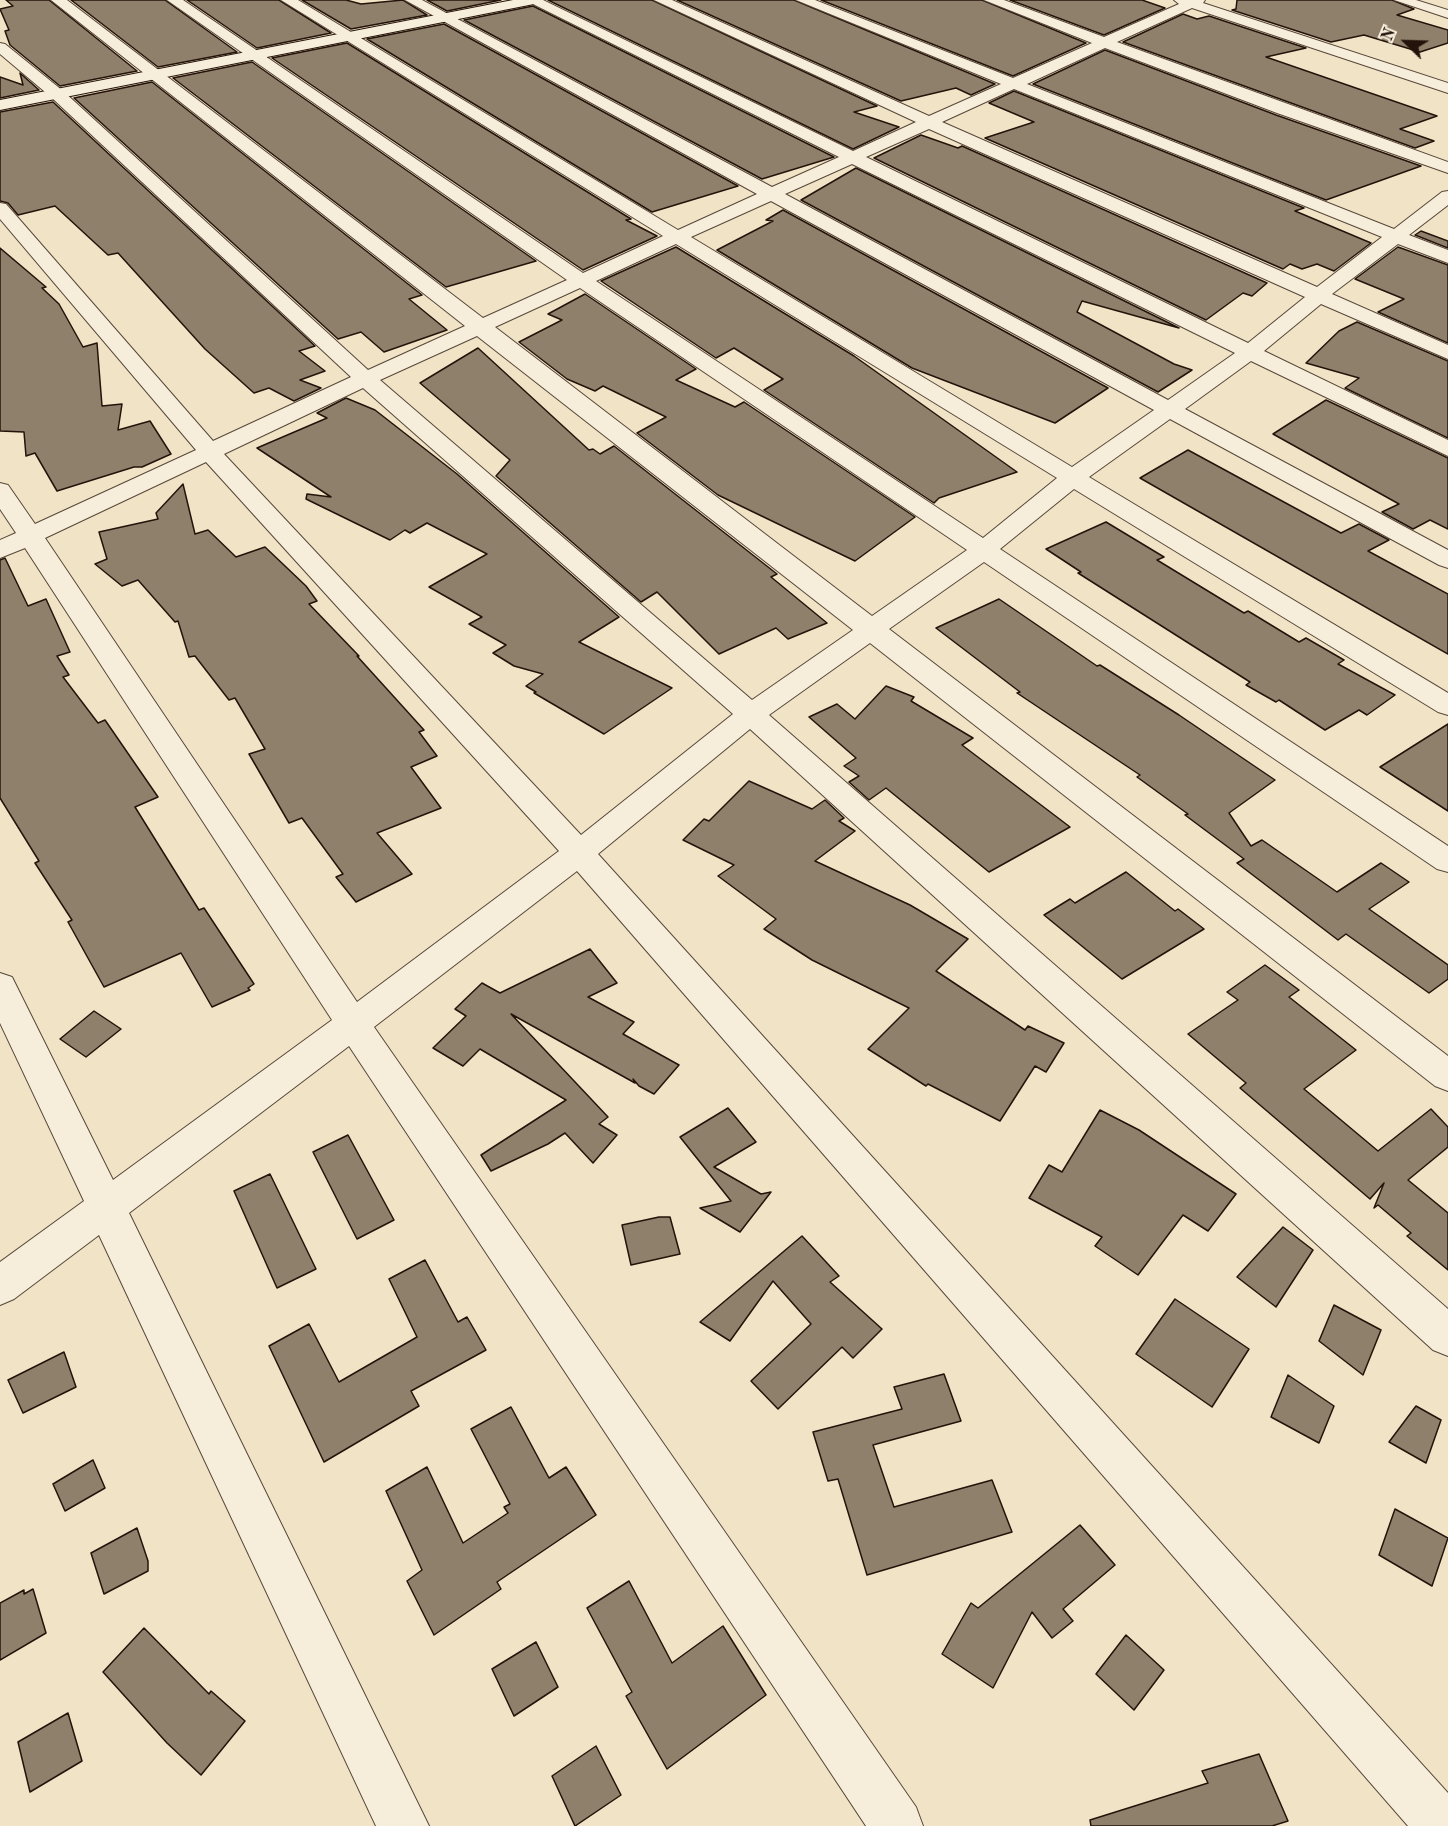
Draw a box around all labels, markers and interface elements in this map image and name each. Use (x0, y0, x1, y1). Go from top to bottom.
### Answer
north arrow (1376, 12, 1436, 72)
text: N (1380, 26, 1399, 44)

